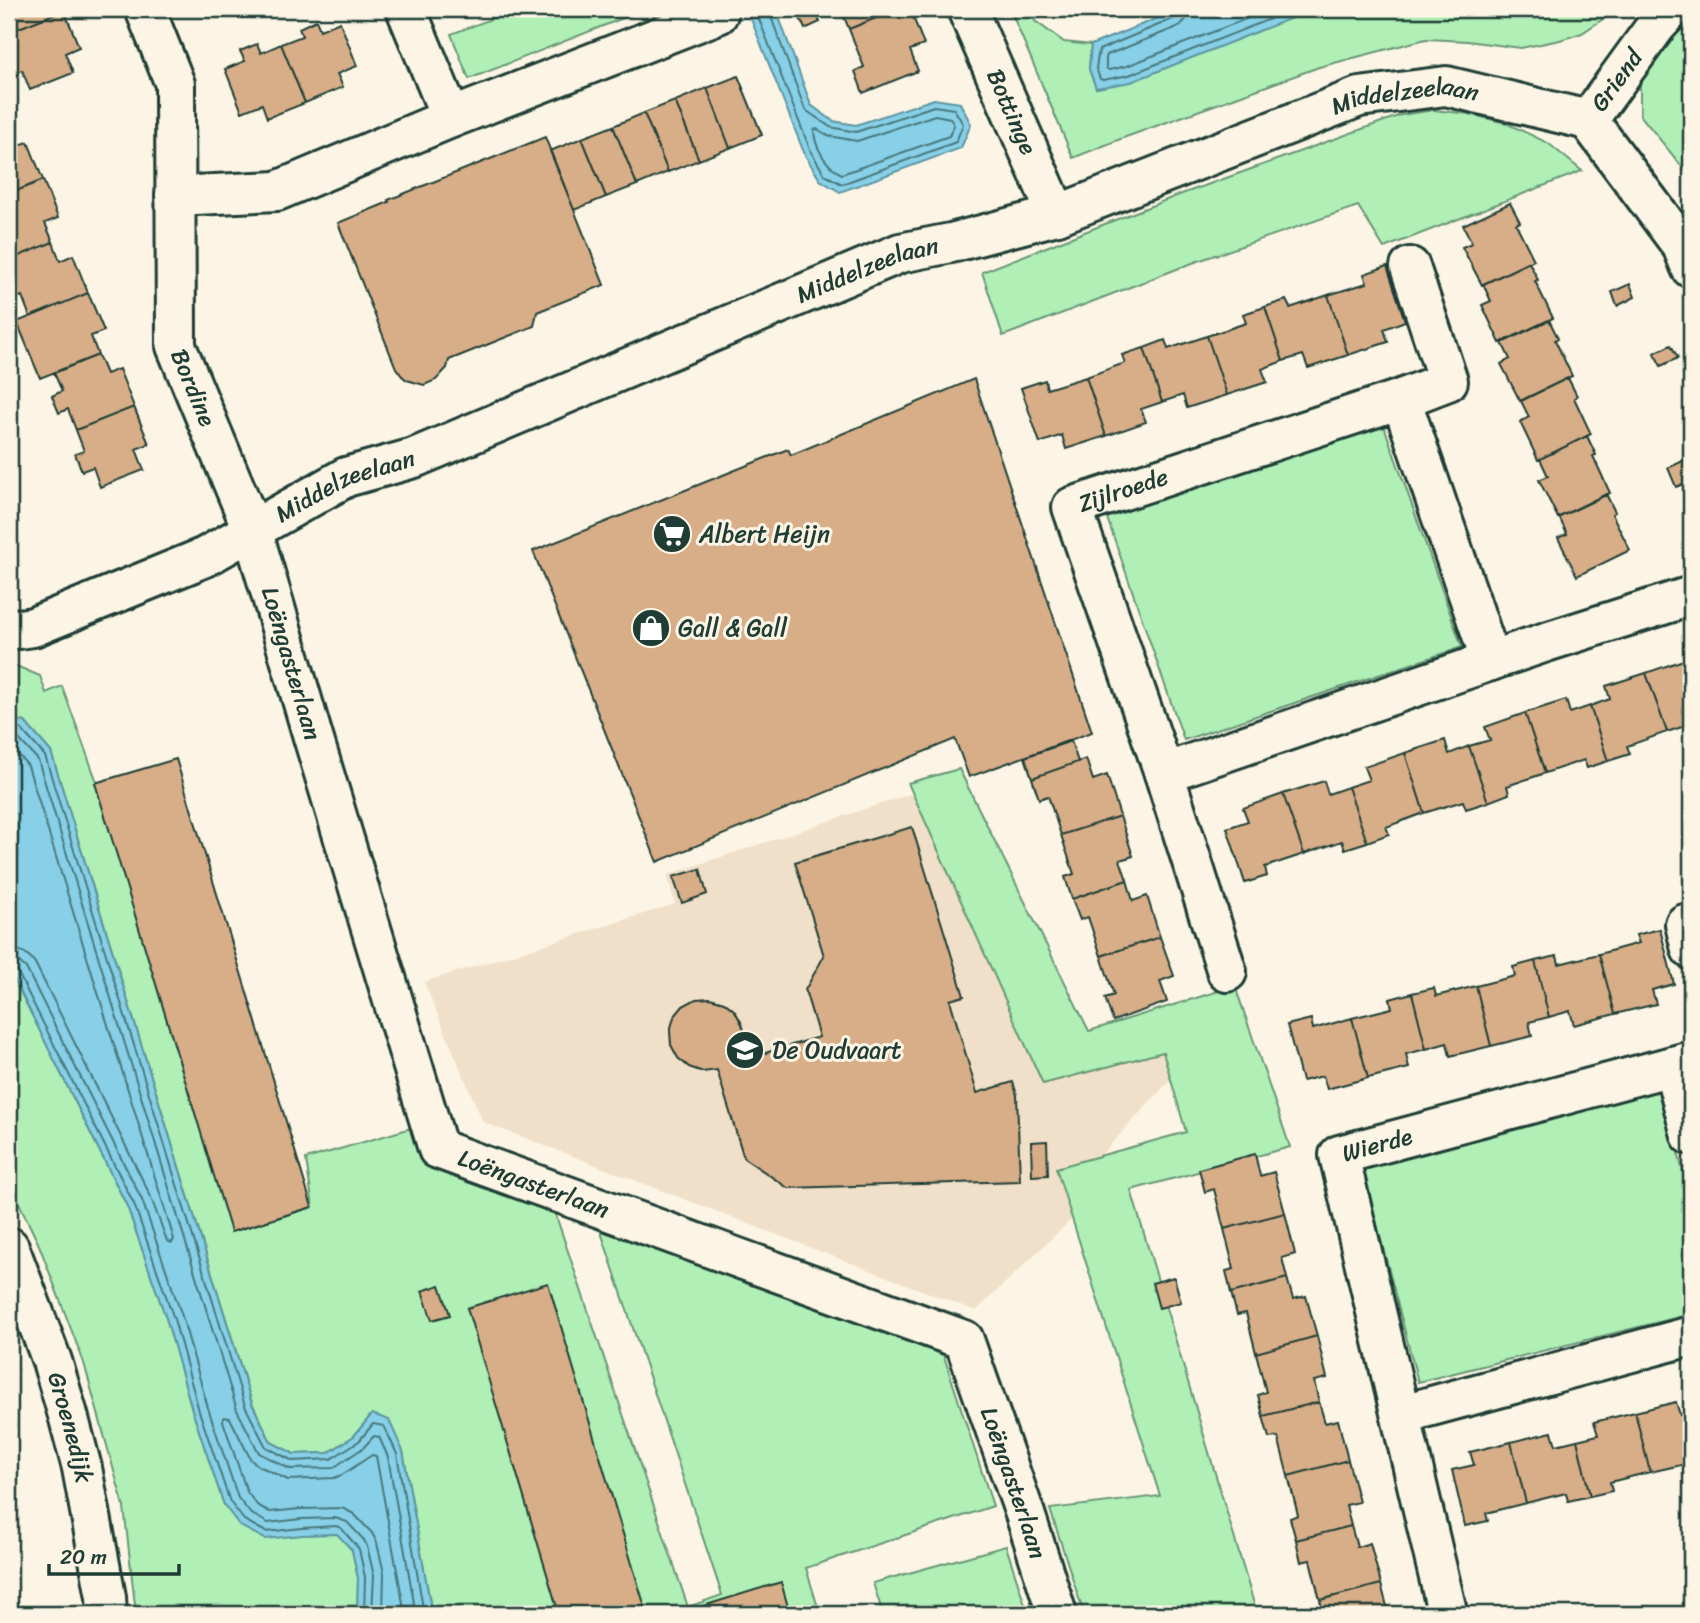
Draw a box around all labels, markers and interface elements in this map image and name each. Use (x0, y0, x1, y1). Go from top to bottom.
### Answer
street label: Griend (1579, 39, 1655, 121)
street label: Bottinge (974, 62, 1049, 162)
street label: Middelzeelaan (1324, 65, 1483, 127)
street label: Middelzeelaan (789, 225, 942, 316)
street label: Bordine (158, 342, 228, 434)
street label: Middelzeelaan (267, 438, 420, 534)
street label: Zijlroede (1072, 456, 1174, 525)
supermarket icon: Albert Heijn (651, 513, 693, 555)
place label: Albert Heijn (698, 513, 830, 555)
street label: Loëngasterlaan (249, 581, 334, 745)
shop icon: Gall & Gall (630, 607, 672, 649)
place label: Gall & Gall (678, 607, 788, 649)
school or university icon: De Oudvaart (724, 1029, 766, 1071)
place label: De Oudvaart (772, 1029, 902, 1071)
street label: Wierde (1337, 1115, 1418, 1174)
street label: Loëngasterlaan (452, 1137, 615, 1231)
street label: Groenedijk (35, 1367, 105, 1487)
street label: Loëngasterlaan (968, 1401, 1059, 1564)
scale bar (49, 1532, 178, 1576)
text: 20 m (60, 1538, 107, 1576)

